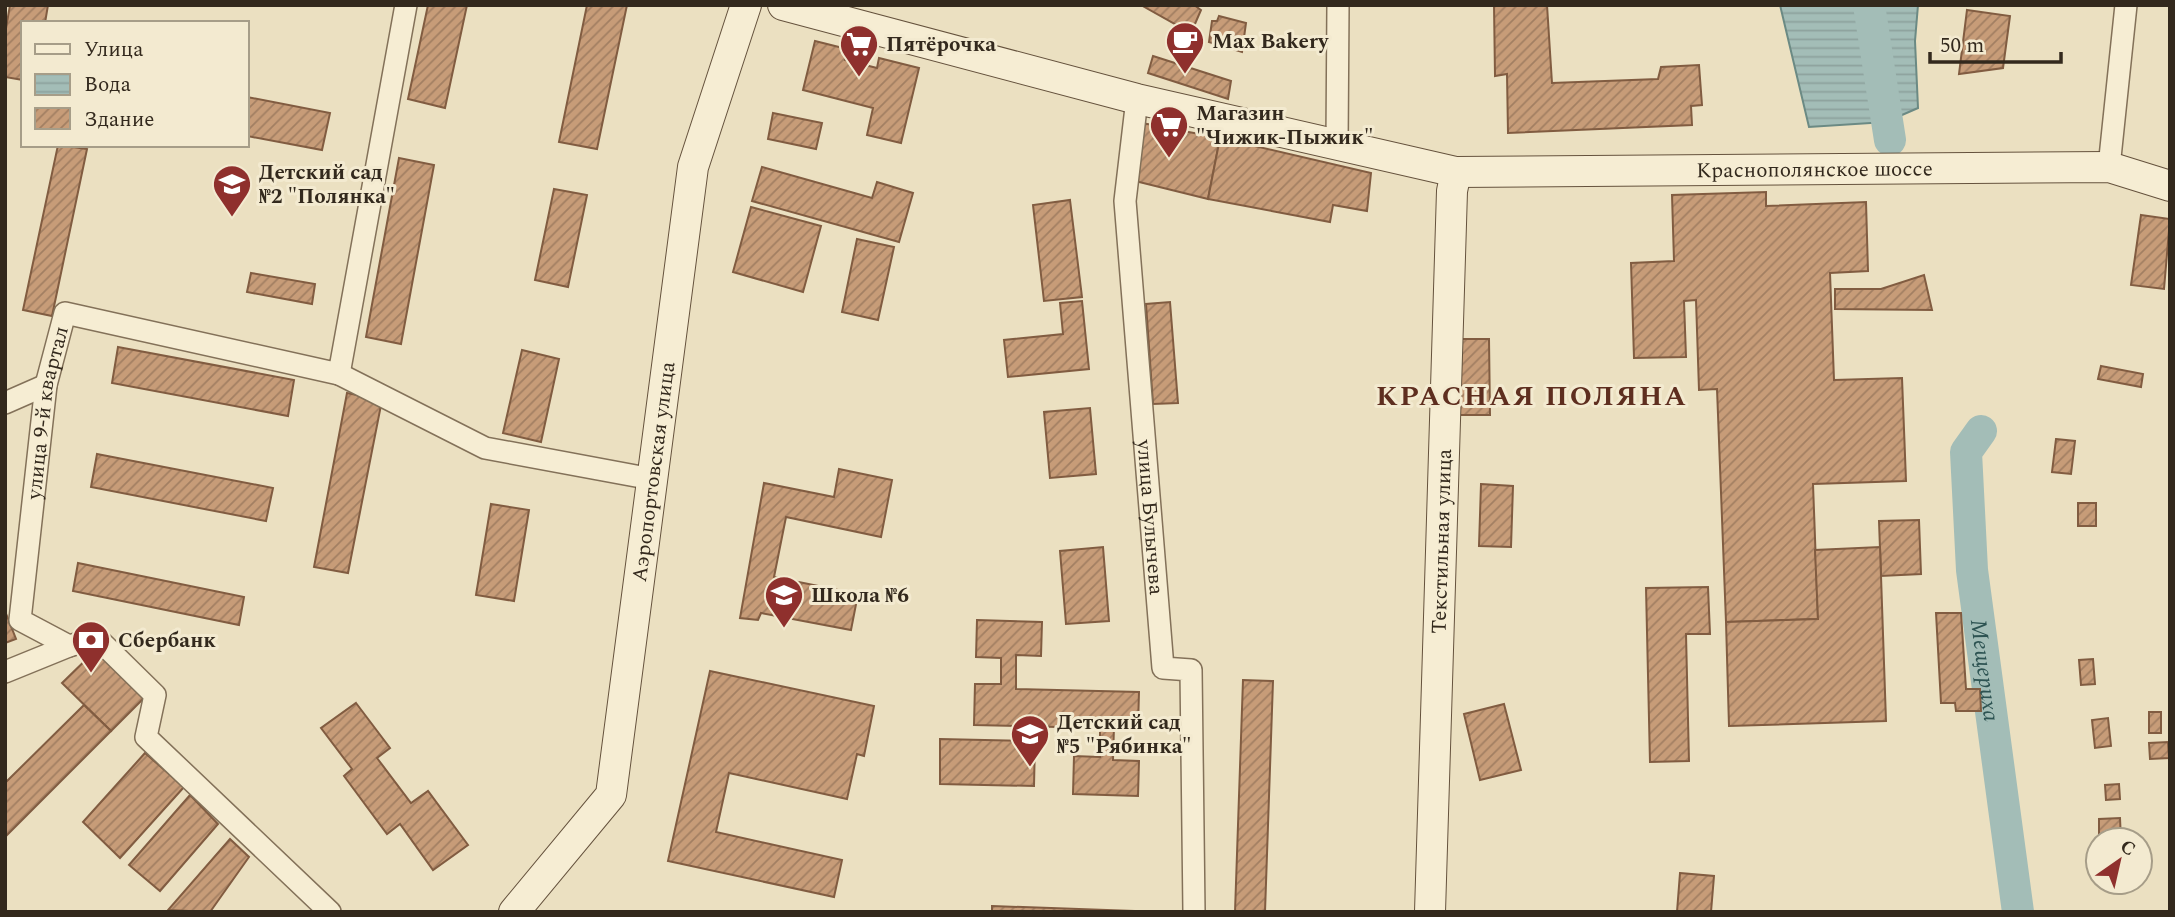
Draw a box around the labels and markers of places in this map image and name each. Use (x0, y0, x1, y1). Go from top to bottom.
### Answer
cafe icon: Max Bakery (1164, 20, 1206, 75)
supermarket icon: Пятёрочка (838, 23, 880, 78)
place label: Max Bakery (1212, 26, 1329, 58)
place label: Пятёрочка (886, 29, 996, 61)
place label: Магазин "Чижик-Пыжик" (1196, 98, 1373, 154)
supermarket icon: Магазин "Чижик-Пыжик" (1148, 104, 1190, 159)
place label: Детский сад №2 "Полянка" (259, 157, 395, 213)
school or university icon: Детский сад №2 "Полянка" (211, 163, 253, 218)
school or university icon: Школа №6 (763, 574, 805, 629)
place label: Школа №6 (811, 580, 909, 612)
bank icon: Сбербанк (70, 619, 112, 674)
place label: Сбербанк (118, 625, 216, 657)
place label: Детский сад №5 "Рябинка" (1057, 707, 1191, 763)
school or university icon: Детский сад №5 "Рябинка" (1009, 713, 1051, 768)

